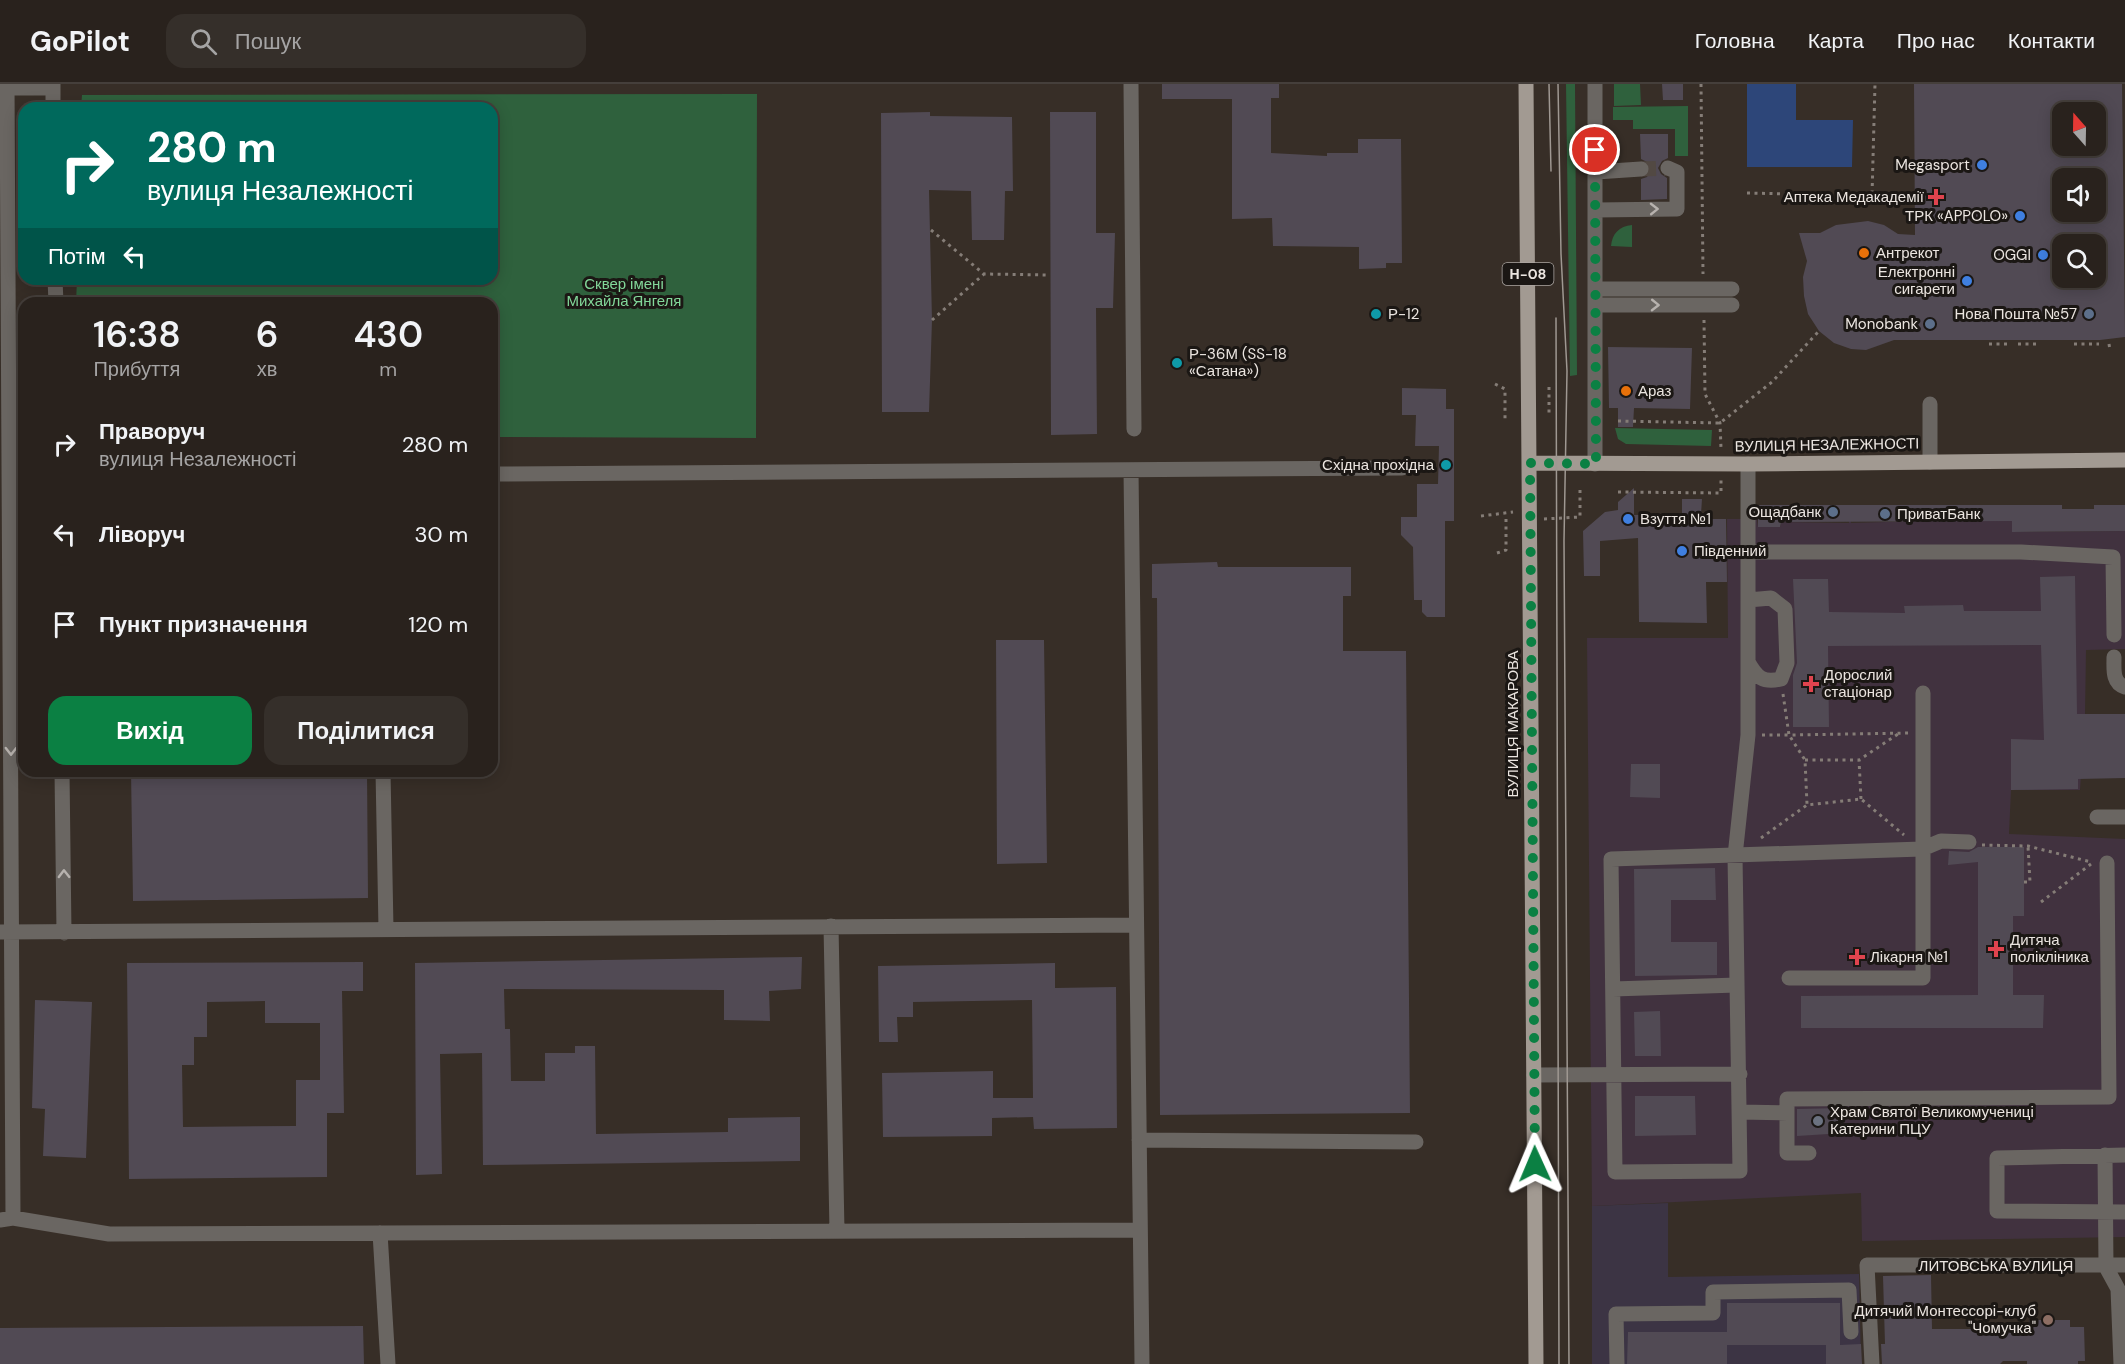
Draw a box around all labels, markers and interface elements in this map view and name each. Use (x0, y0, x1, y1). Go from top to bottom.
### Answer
search box (166, 14, 586, 68)
text: GoPilot (30, 23, 130, 60)
icon: search (187, 25, 220, 58)
text: Пошук (235, 27, 301, 56)
text: Головна (1695, 27, 1775, 55)
text: Карта (1808, 27, 1864, 55)
text: Про нас (1897, 27, 1975, 55)
text: Контакти (2008, 27, 2095, 55)
north arrow (2052, 102, 2106, 156)
map controls (2052, 102, 2106, 288)
text: 280 m (147, 120, 277, 175)
pin (1569, 124, 1620, 175)
icon: right (48, 126, 126, 204)
icon: arrive (1578, 133, 1611, 166)
place label: Megasport (1895, 155, 1970, 175)
marker: Megasport (1975, 158, 1989, 172)
button: sound (2052, 168, 2106, 222)
text: вулиця Незалежності (147, 173, 413, 208)
place label: Аптека Медакадемії (1784, 187, 1925, 207)
marker: Аптека Медакадемії (1929, 190, 1943, 204)
one-way arrow (1650, 203, 1659, 216)
place label: ТРК «APPOLO» (1905, 206, 2008, 226)
marker: ТРК «APPOLO» (2013, 209, 2027, 223)
button: search (2052, 234, 2106, 288)
icon: left (118, 240, 151, 273)
text: Потім (48, 242, 106, 271)
place label: Антрекот (1876, 243, 1940, 263)
place label: OGGI (1993, 245, 2031, 265)
marker: Антрекот (1857, 246, 1871, 260)
marker: OGGI (2036, 248, 2050, 262)
place label: Електронні сигарети (1878, 262, 1955, 299)
road number: Н-08 (1502, 263, 1553, 285)
park label: Сквер імені Михайла Янгеля (567, 274, 682, 311)
marker: Електронні сигарети (1960, 274, 1974, 288)
one-way arrow (1650, 299, 1659, 311)
place label: Р-12 (1388, 304, 1419, 324)
place label: Нова Пошта №57 (1955, 304, 2077, 324)
marker: Р-12 (1369, 307, 1383, 321)
marker: Нова Пошта №57 (2082, 307, 2096, 321)
text: 16:38 (93, 311, 181, 358)
text: 6 (256, 311, 279, 358)
text: 430 (353, 311, 423, 358)
place label: Monobank (1845, 314, 1918, 334)
marker: Monobank (1923, 317, 1937, 331)
place label: Р-36М (SS-18 «Сатана») (1189, 344, 1287, 381)
text: Прибуття (93, 356, 180, 382)
text: хв (257, 356, 277, 382)
text: m (379, 356, 397, 382)
marker: Р-36М (SS-18 «Сатана») (1170, 356, 1184, 370)
place label: Араз (1638, 381, 1672, 401)
marker: Араз (1619, 384, 1633, 398)
text: Праворуч (99, 417, 205, 446)
icon: right (48, 428, 81, 461)
text: 280 m (402, 430, 468, 459)
street label: ВУЛИЦЯ НЕЗАЛЕЖНОСТІ (1734, 433, 1920, 457)
text: вулиця Незалежності (99, 446, 296, 472)
place label: Східна прохідна (1322, 455, 1435, 475)
marker: Східна прохідна (1439, 458, 1453, 472)
place label: Ощадбанк (1748, 502, 1821, 522)
place label: ПриватБанк (1897, 504, 1981, 524)
marker: Ощадбанк (1826, 505, 1840, 519)
marker: ПриватБанк (1878, 507, 1892, 521)
place label: Взуття №1 (1640, 509, 1711, 529)
marker: Взуття №1 (1621, 512, 1635, 526)
icon: left (48, 518, 81, 551)
text: Ліворуч (99, 520, 185, 549)
text: 30 m (414, 520, 468, 549)
place label: Південний (1694, 541, 1766, 561)
marker: Південний (1675, 544, 1689, 558)
icon: arrive (48, 608, 81, 641)
text: Пункт призначення (99, 610, 308, 639)
text: 120 m (408, 610, 468, 639)
street label: ВУЛИЦЯ МАКАРОВА (1503, 650, 1523, 798)
place label: Дорослий стаціонар (1824, 665, 1892, 702)
marker: Дорослий стаціонар (1802, 675, 1820, 693)
button: Вихід (48, 696, 252, 765)
button: Поділитися (264, 696, 468, 765)
one-way arrow (5, 747, 17, 756)
one-way arrow (58, 870, 70, 879)
place label: Дитяча полікліника (2010, 930, 2090, 967)
marker: Дитяча полікліника (1987, 940, 2005, 958)
place label: Лікарня №1 (1870, 947, 1948, 967)
marker: Лікарня №1 (1848, 948, 1866, 966)
place label: Храм Святої Великомучениці Катерини ПЦУ (1830, 1102, 2034, 1139)
marker: Храм Святої Великомучениці Катерини ПЦУ (1811, 1114, 1825, 1128)
position arrow (1503, 1132, 1567, 1196)
street label: ЛИТОВСЬКА ВУЛИЦЯ (1919, 1256, 2073, 1276)
place label: Дитячий Монтессорі-клуб "Чомучка" (1855, 1301, 2036, 1338)
marker: Дитячий Монтессорі-клуб "Чомучка" (2041, 1313, 2055, 1327)

